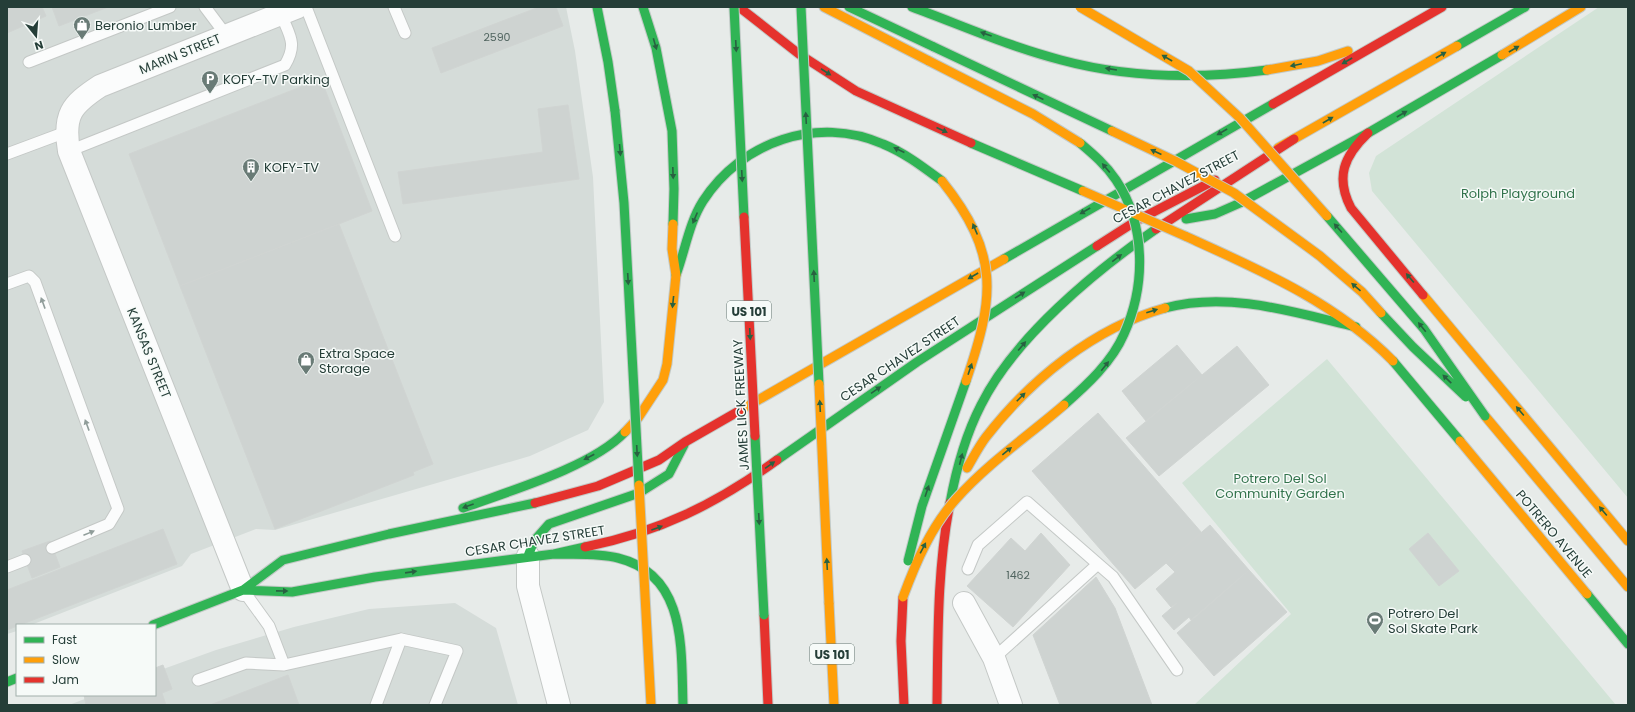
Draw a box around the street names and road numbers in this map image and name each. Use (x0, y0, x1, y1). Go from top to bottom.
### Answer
street label: MARIN STREET (136, 29, 224, 79)
street label: CESAR CHAVEZ STREET (1109, 145, 1243, 229)
road number: US 101 (727, 301, 771, 321)
street label: KANSAS STREET (122, 305, 176, 401)
street label: CESAR CHAVEZ STREET (836, 312, 964, 406)
street label: JAMES LICK FREEWAY (728, 338, 754, 471)
street label: POTRERO AVENUE (1511, 486, 1597, 582)
street label: CESAR CHAVEZ STREET (464, 521, 606, 561)
road number: US 101 (810, 644, 854, 664)

